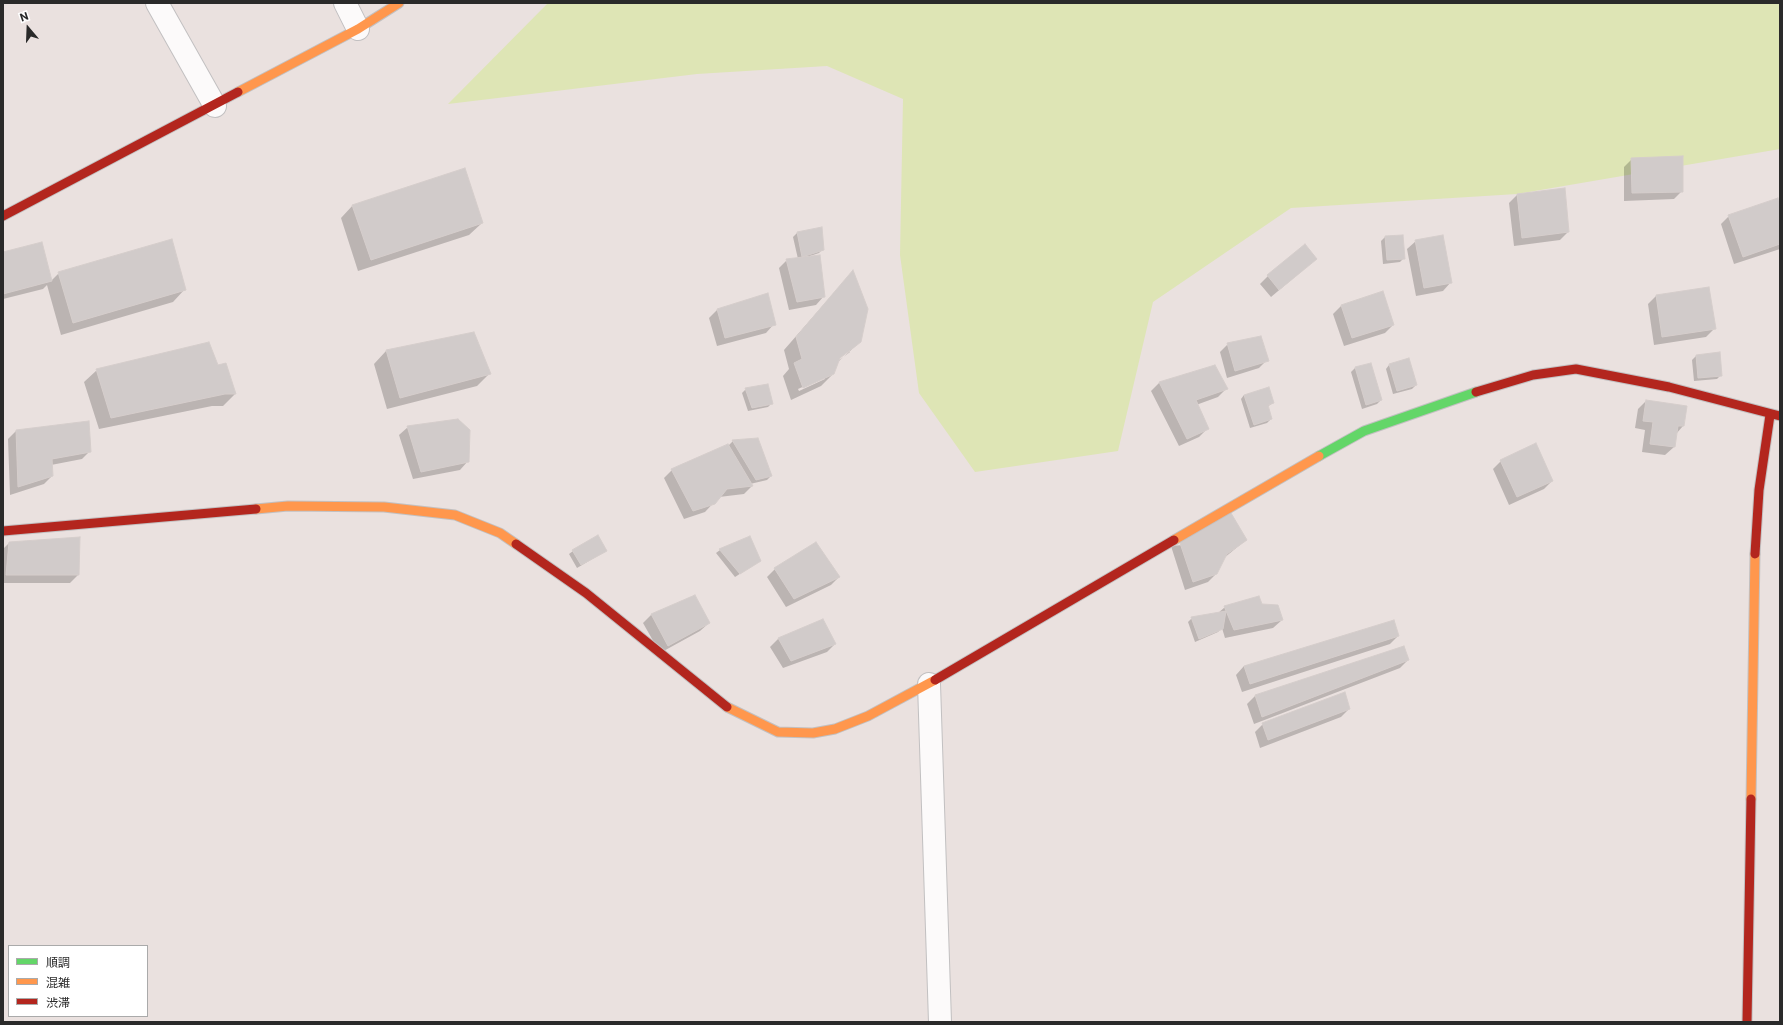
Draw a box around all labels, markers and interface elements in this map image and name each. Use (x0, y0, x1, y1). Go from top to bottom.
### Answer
north arrow (8, 8, 48, 48)
text: N (18, 9, 30, 24)
legend (8, 945, 148, 1017)
text: 順調 (46, 955, 70, 969)
text: 混雑 (46, 975, 70, 989)
text: 渋滞 (46, 995, 70, 1009)

